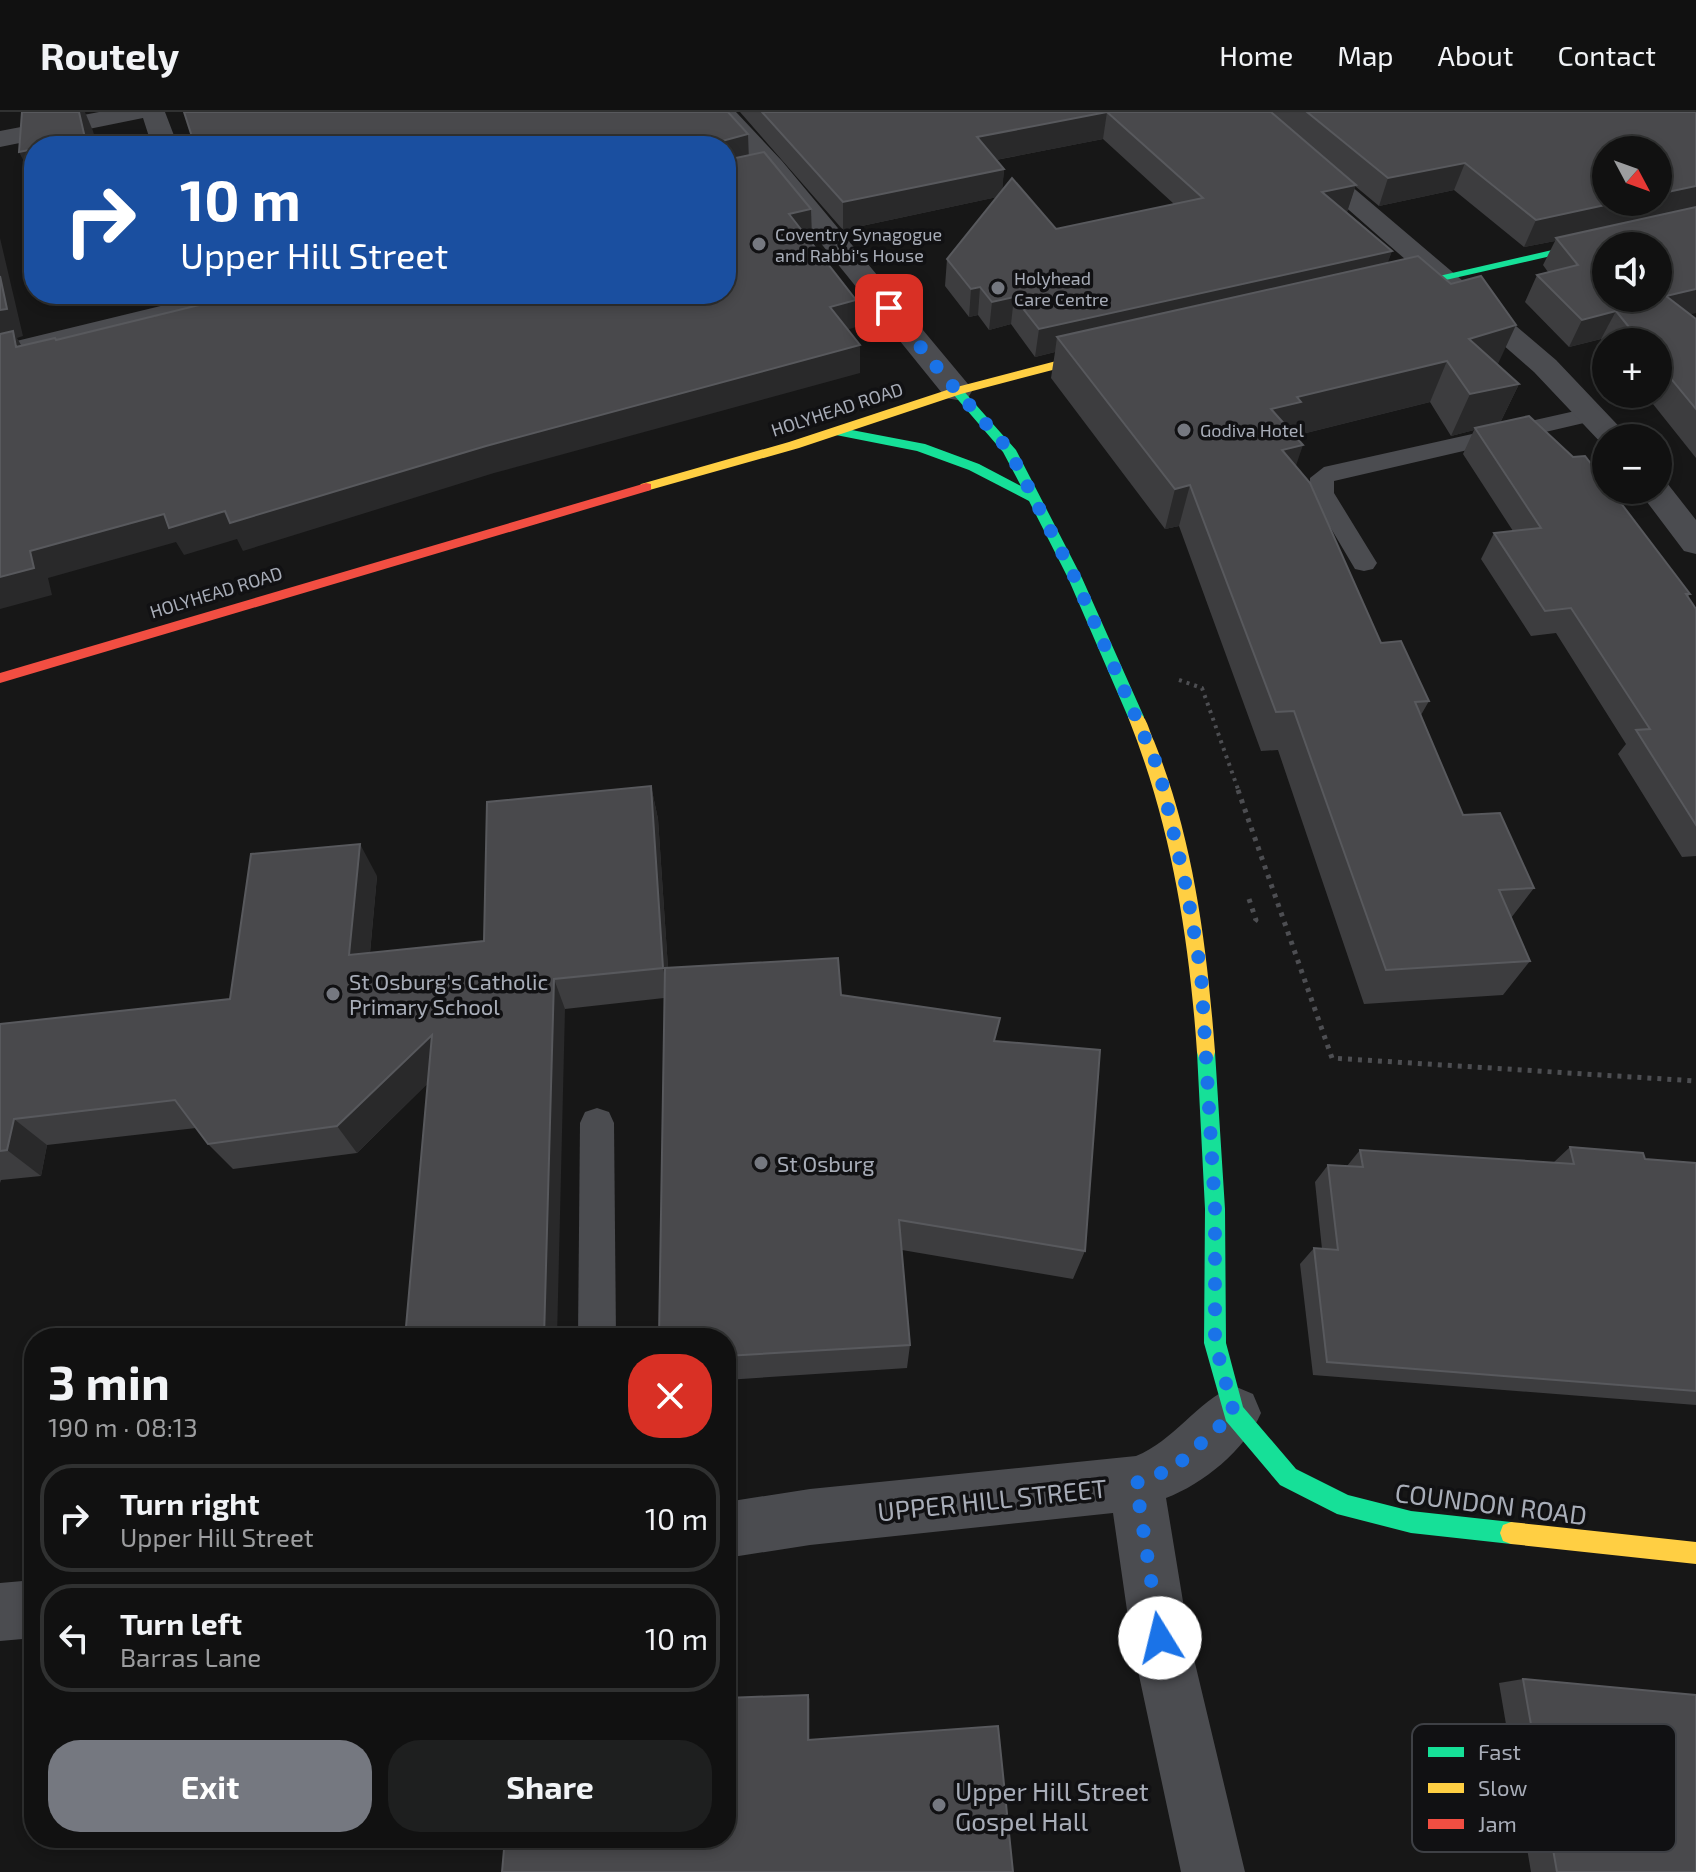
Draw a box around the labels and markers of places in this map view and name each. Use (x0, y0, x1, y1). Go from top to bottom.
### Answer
place label: Coventry Synagogue and Rabbi's House (775, 223, 942, 266)
marker: Coventry Synagogue and Rabbi's House (750, 235, 768, 253)
place label: Holyhead Care Centre (1014, 267, 1109, 310)
pin (855, 274, 923, 342)
marker: Holyhead Care Centre (989, 279, 1007, 297)
place label: Godiva Hotel (1200, 419, 1304, 441)
marker: Godiva Hotel (1175, 421, 1193, 439)
place label: St Osburg's Catholic Primary School (349, 968, 548, 1019)
marker: St Osburg's Catholic Primary School (324, 985, 342, 1003)
place label: St Osburg (777, 1150, 874, 1176)
marker: St Osburg (752, 1154, 770, 1172)
place label: Upper Hill Street Gospel Hall (955, 1775, 1149, 1836)
marker: Upper Hill Street Gospel Hall (930, 1796, 948, 1814)

